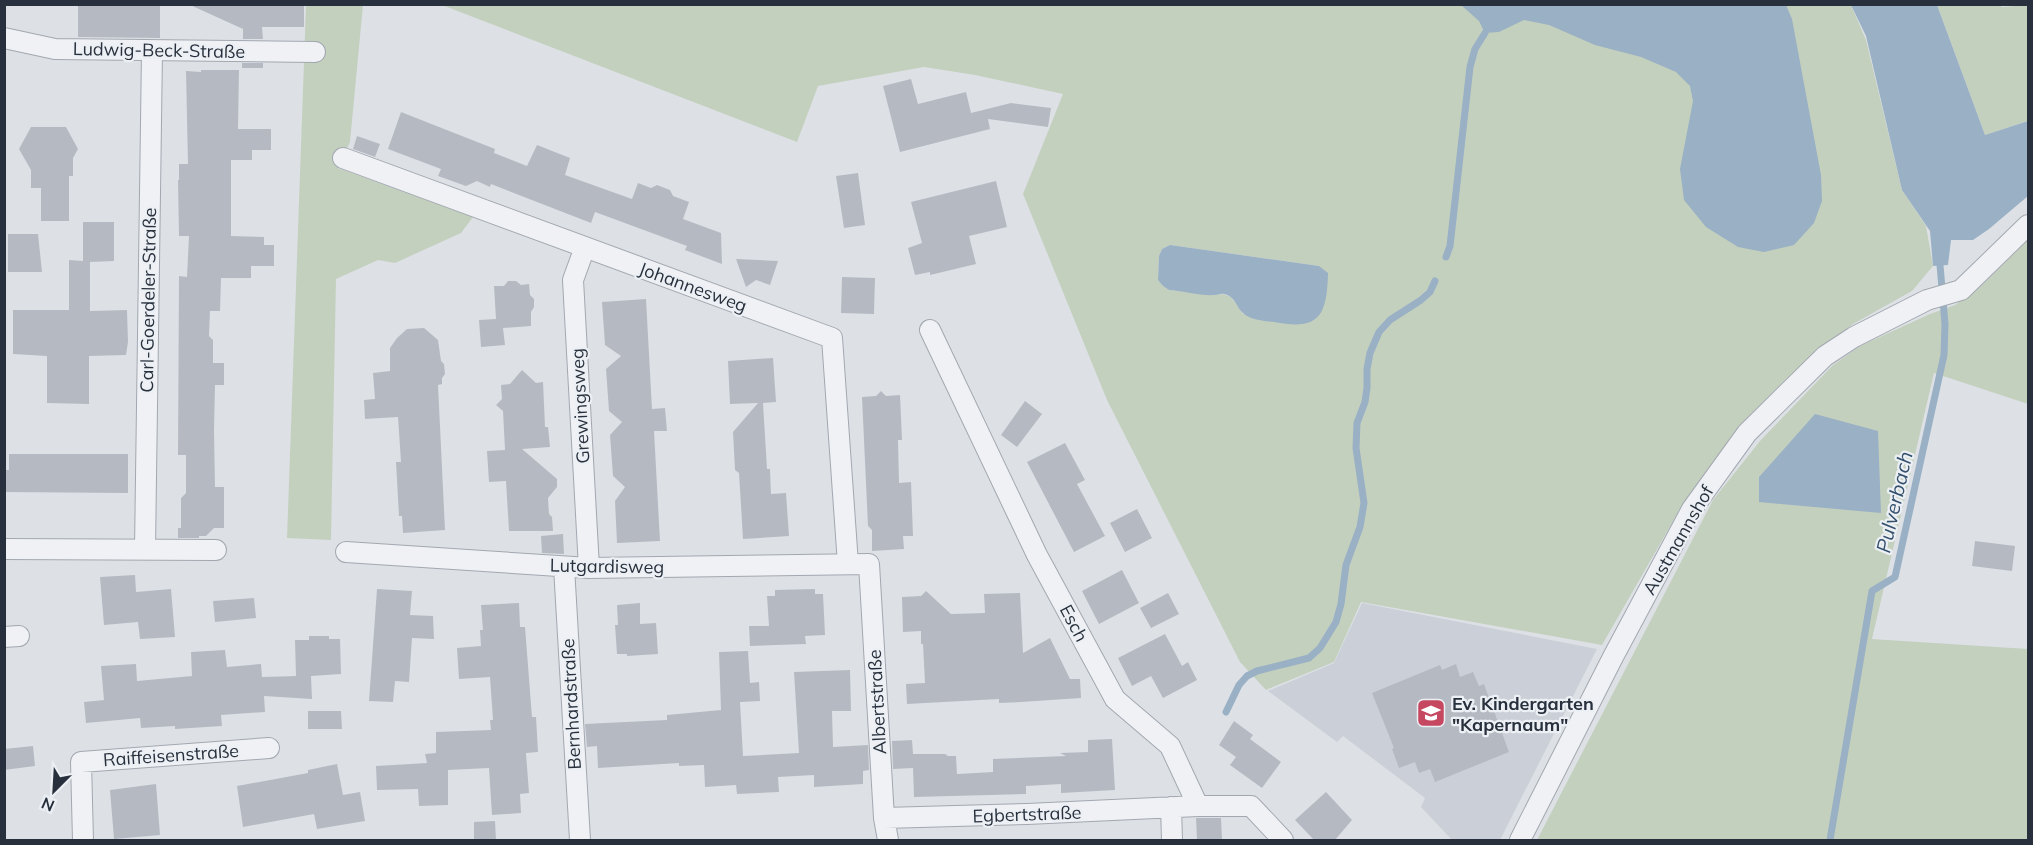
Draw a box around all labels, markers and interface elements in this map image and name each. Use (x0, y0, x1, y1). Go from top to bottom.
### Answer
street label: Ludwig-Beck-Straße (73, 37, 245, 63)
street label: Carl-Goerdeler-Straße (135, 207, 161, 393)
street label: Johannesweg (636, 257, 750, 317)
street label: Grewingsweg (565, 348, 595, 464)
water label: Pulverbach (1870, 449, 1918, 555)
street label: Austmannshof (1637, 481, 1719, 599)
street label: Lutgardisweg (550, 554, 664, 578)
street label: Esch (1055, 600, 1093, 646)
street label: Bernhardstraße (556, 638, 586, 770)
street label: Albertstraße (863, 649, 891, 755)
place label: Ev. Kindergarten "Kapernaum" (1452, 692, 1594, 736)
school or university icon: Ev. Kindergarten "Kapernaum" (1415, 697, 1447, 729)
street label: Raiffeisenstraße (102, 739, 240, 771)
north arrow (24, 761, 84, 821)
text: N (38, 793, 57, 816)
street label: Egbertstraße (972, 801, 1082, 827)

